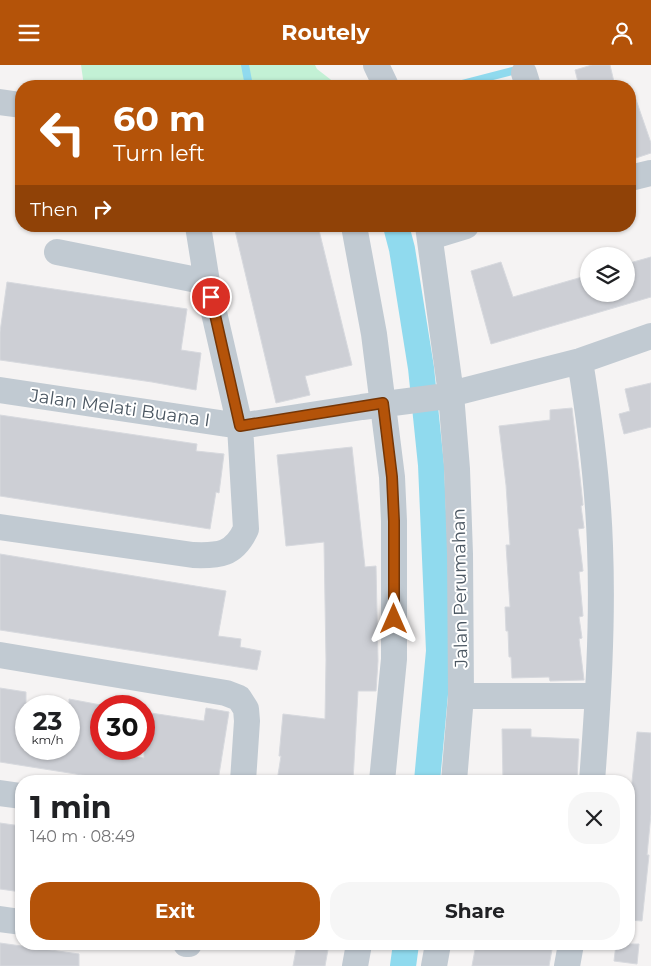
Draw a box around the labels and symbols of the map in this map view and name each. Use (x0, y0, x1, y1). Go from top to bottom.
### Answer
pin (190, 276, 232, 318)
street label: Jalan Melati Buana I (28, 384, 211, 432)
street label: Jalan Perumahan (448, 508, 472, 669)
position arrow (367, 592, 419, 644)
speed limit sign: 30 (90, 695, 155, 760)

